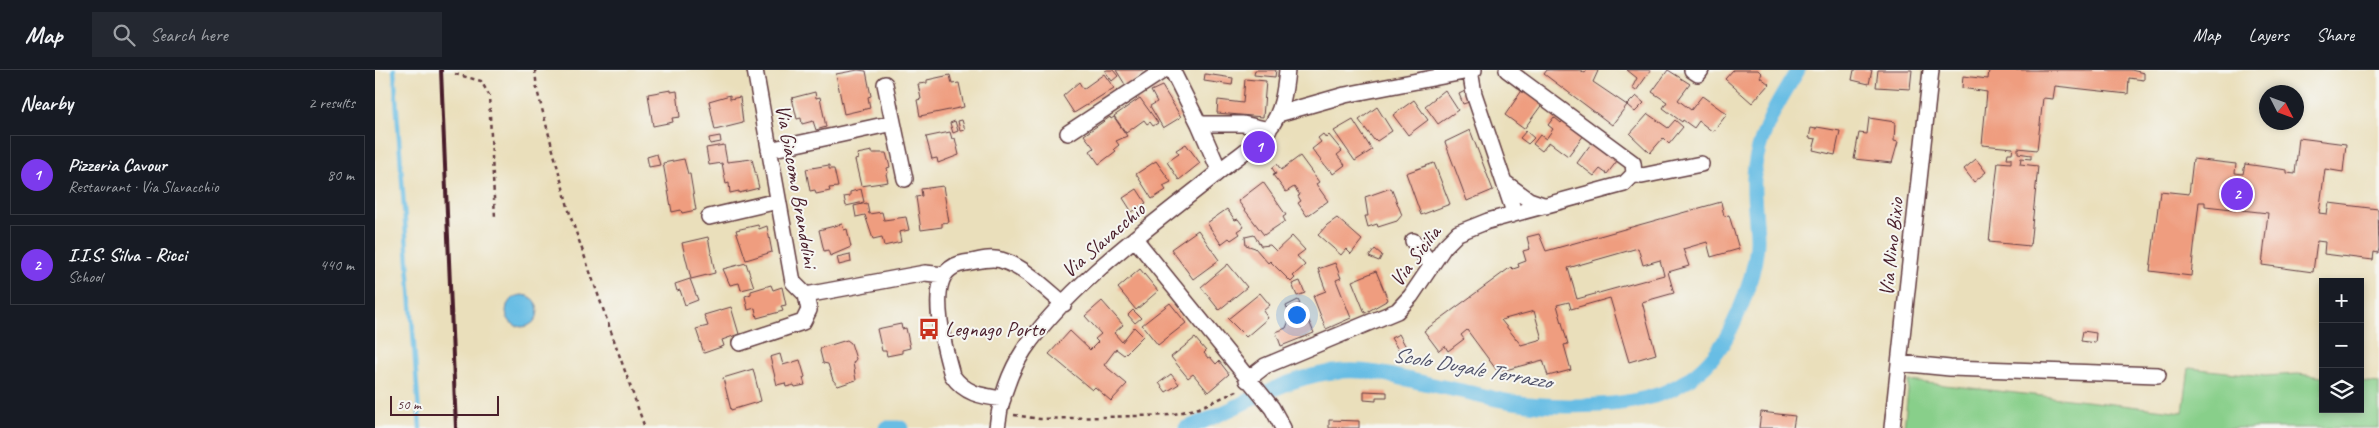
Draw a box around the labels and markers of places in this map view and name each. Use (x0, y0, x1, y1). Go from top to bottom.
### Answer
pin: 1 (1243, 128, 1275, 166)
pin: 2 (2221, 175, 2253, 213)
bus stop icon: Legnago Porto (916, 316, 942, 342)
place label: Legnago Porto (945, 316, 1047, 342)

